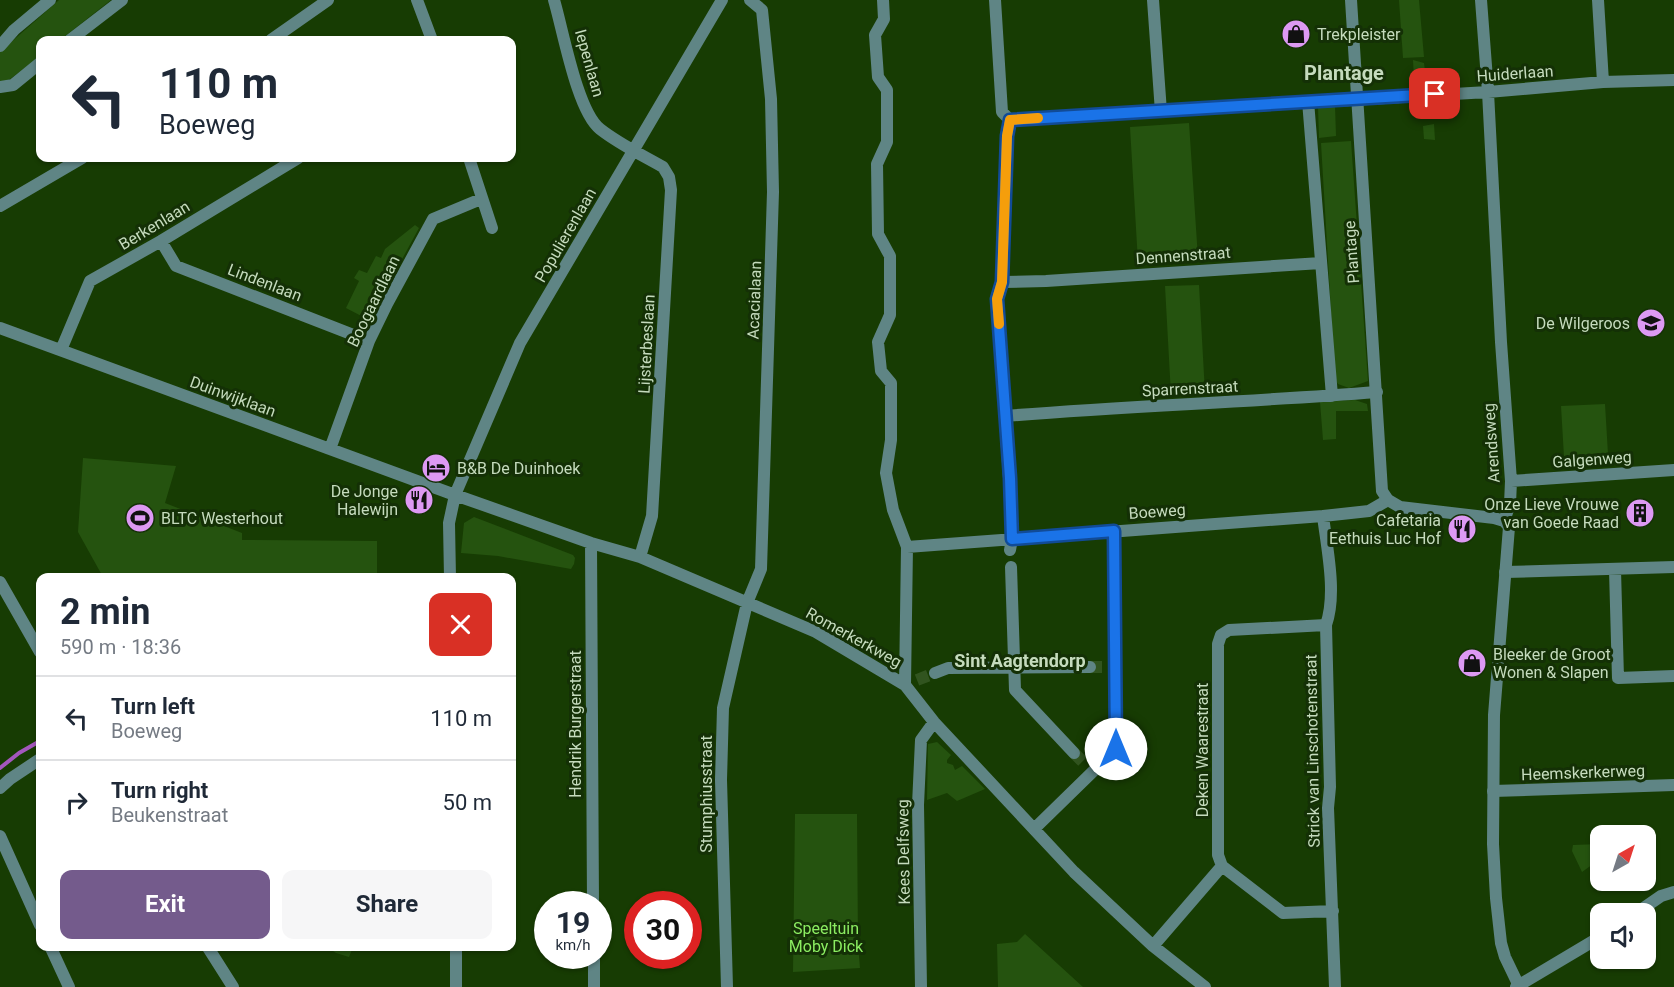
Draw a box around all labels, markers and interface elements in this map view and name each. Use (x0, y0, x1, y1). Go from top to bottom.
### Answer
shop icon: Trekpleister (1280, 18, 1312, 50)
place label: Trekpleister (1317, 25, 1401, 44)
street label: Iepenlaan (571, 27, 608, 99)
text: 110 m (159, 59, 278, 108)
icon: left (60, 60, 138, 138)
district label: Plantage (1304, 61, 1384, 85)
street label: Huiderlaan (1476, 61, 1554, 86)
pin (1409, 68, 1460, 119)
icon: arrive (1418, 77, 1451, 110)
text: Boeweg (159, 109, 255, 141)
street label: Populierenlaan (531, 185, 600, 286)
street label: Berkenlaan (115, 197, 193, 254)
street label: Plantage (1340, 220, 1363, 284)
street label: Dennenstraat (1135, 243, 1231, 268)
street label: Boogaardlaan (343, 253, 404, 350)
street label: Lindenlaan (225, 260, 305, 305)
street label: Acacialaan (744, 260, 765, 340)
street label: Lijsterbeslaan (634, 294, 659, 394)
school or university icon: De Wilgeroos (1635, 307, 1667, 339)
place label: De Wilgeroos (1536, 314, 1630, 333)
street label: Duinwijklaan (187, 372, 278, 421)
street label: Sparrenstraat (1141, 376, 1239, 401)
street label: Arendsweg (1479, 402, 1504, 483)
street label: Galgenweg (1552, 447, 1632, 472)
hotel icon: B&B De Duinhoek (420, 452, 452, 484)
place label: B&B De Duinhoek (457, 459, 581, 478)
place label: De Jonge Halewijn (331, 482, 398, 519)
restaurant icon: De Jonge Halewijn (403, 484, 435, 516)
place label: Onze Lieve Vrouwe van Goede Raad (1484, 495, 1619, 532)
building icon: Onze Lieve Vrouwe van Goede Raad (1624, 497, 1656, 529)
street label: Boeweg (1128, 500, 1186, 523)
sports icon: BLTC Westerhout (124, 502, 156, 534)
place label: BLTC Westerhout (161, 509, 283, 528)
place label: Cafetaria Eethuis Luc Hof (1329, 511, 1441, 548)
restaurant icon: Cafetaria Eethuis Luc Hof (1446, 513, 1478, 545)
text: 2 min (60, 591, 151, 633)
button: close (429, 593, 492, 656)
street label: Romerkerkweg (803, 603, 905, 672)
text: 590 m · 18:36 (60, 635, 181, 659)
place label: Bleeker de Groot Wonen & Slapen (1493, 645, 1611, 682)
shop icon: Bleeker de Groot Wonen & Slapen (1456, 647, 1488, 679)
street label: Hendrik Burgerstraat (566, 650, 585, 798)
district label: Sint Aagtendorp (954, 650, 1086, 671)
street label: Strick van Linschotenstraat (1301, 654, 1324, 848)
street label: Deken Waarestraat (1193, 683, 1212, 817)
text: Turn left (111, 694, 195, 719)
icon: left (60, 702, 93, 735)
text: 110 m (430, 706, 492, 731)
position arrow (1084, 717, 1148, 781)
text: Boeweg (111, 719, 182, 743)
street label: Stumphiusstraat (697, 735, 716, 853)
street label: Heemskerkerweg (1521, 761, 1645, 784)
text: Turn right (111, 778, 208, 803)
icon: right (60, 786, 93, 819)
text: 50 m (443, 790, 492, 815)
street label: Kees Delfsweg (893, 799, 914, 905)
text: Beukenstraat (111, 803, 228, 827)
north arrow (1590, 825, 1656, 891)
map controls (1590, 825, 1656, 969)
button: Exit (60, 870, 270, 939)
button: Share (282, 870, 492, 939)
speed limit sign: 30 (624, 891, 702, 969)
button: sound (1590, 903, 1656, 969)
text: 19 (556, 905, 590, 940)
park label: Speeltuin Moby Dick (789, 919, 864, 956)
text: km/h (555, 936, 591, 954)

